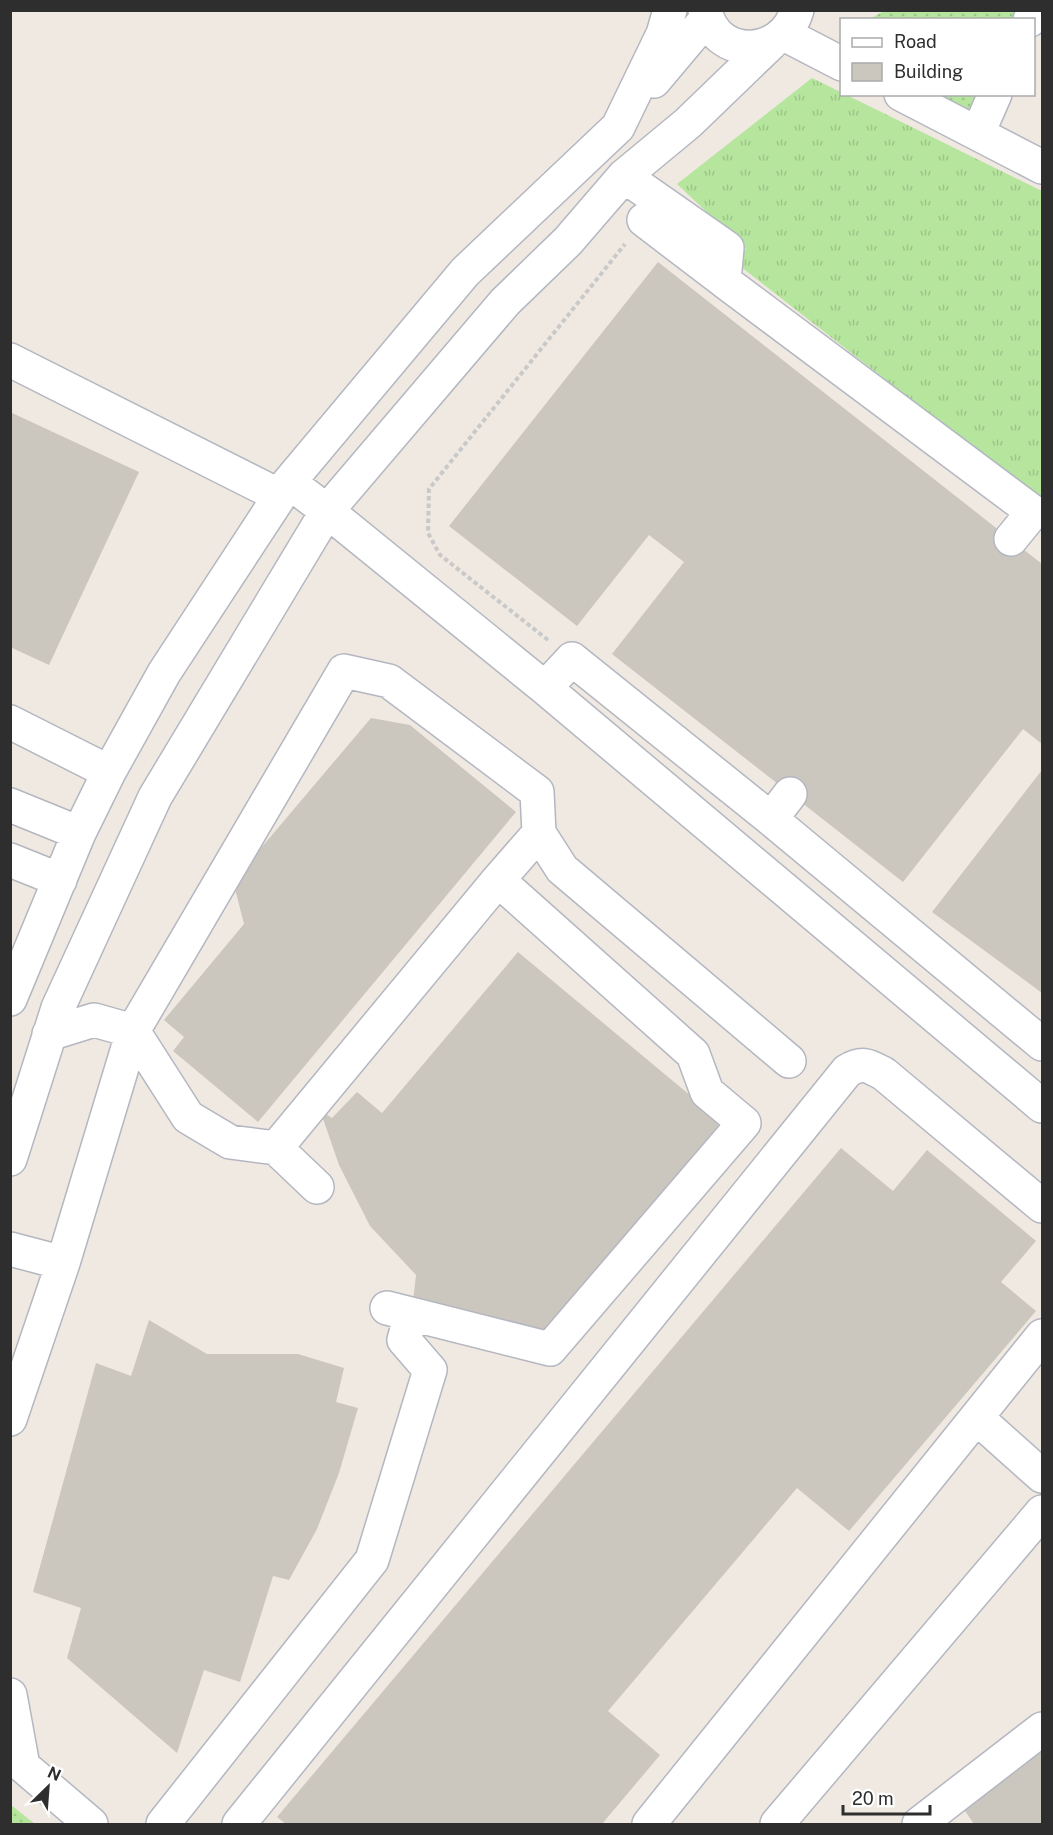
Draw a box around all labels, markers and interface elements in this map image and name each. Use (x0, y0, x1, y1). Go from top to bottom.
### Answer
legend (840, 18, 1035, 96)
text: Road (894, 31, 937, 52)
text: Building (894, 61, 963, 82)
north arrow (18, 1757, 78, 1817)
text: N (44, 1763, 64, 1785)
scale bar (843, 1778, 930, 1816)
text: 20 m (852, 1788, 894, 1809)

